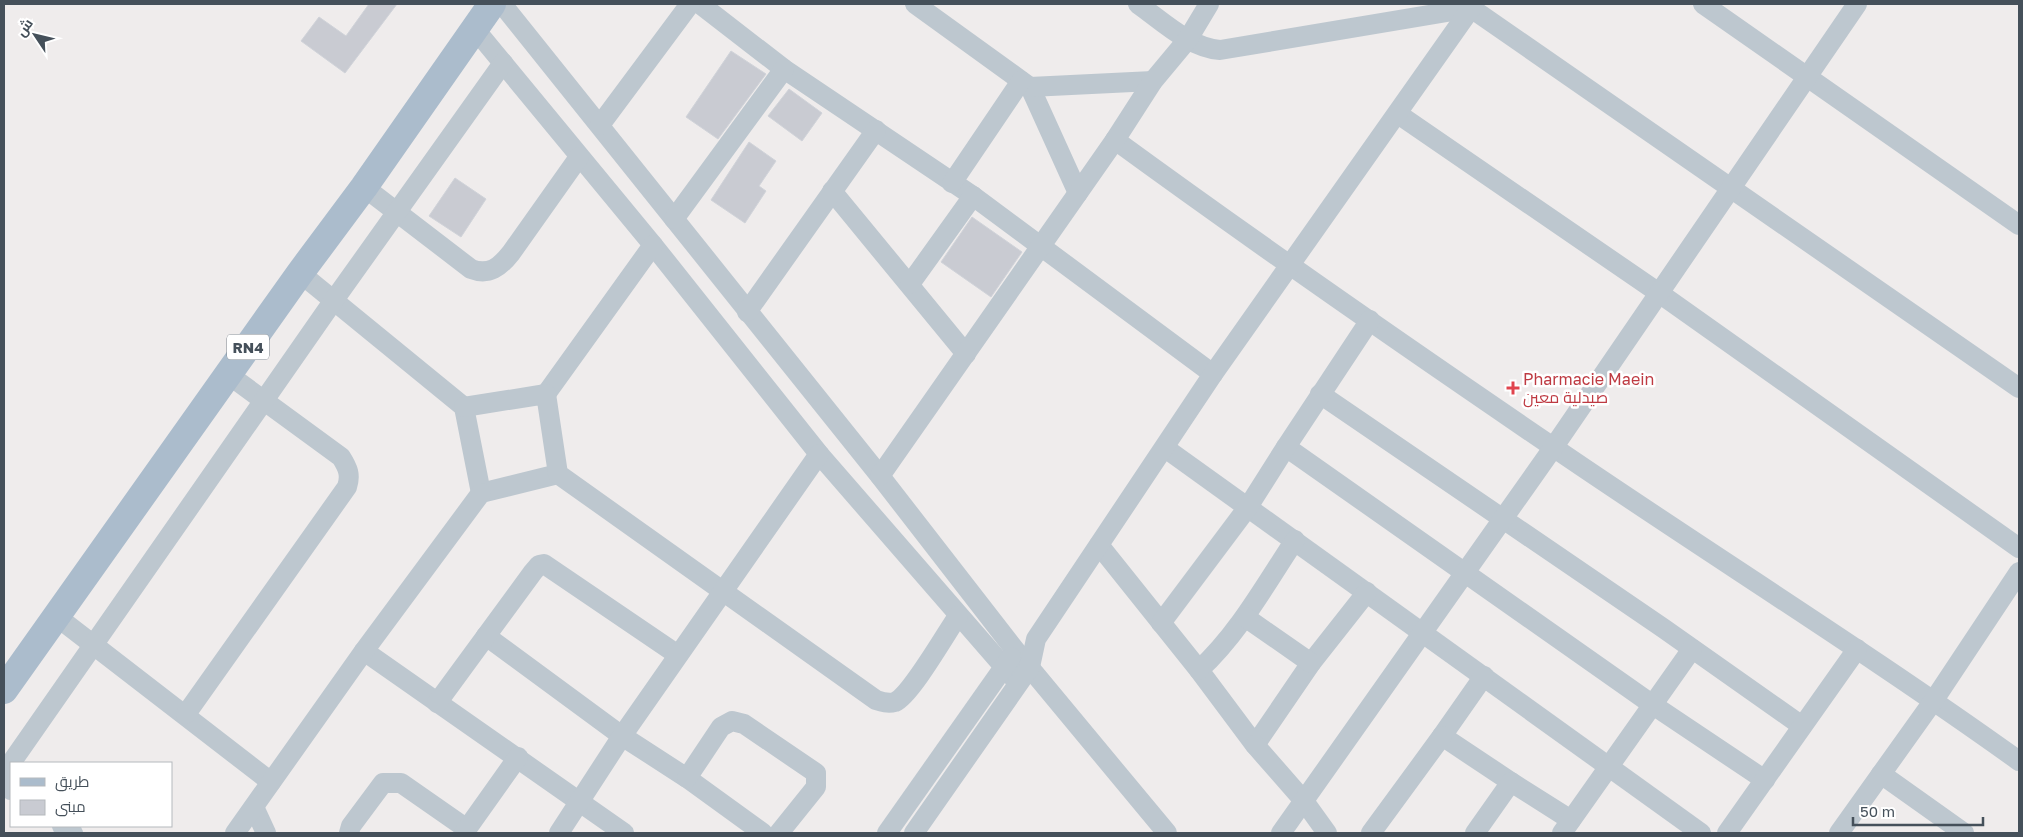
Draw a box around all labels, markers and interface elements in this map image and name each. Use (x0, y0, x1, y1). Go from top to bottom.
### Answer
north arrow (10, 10, 60, 60)
text: ش (12, 15, 37, 40)
road number: RN4 (227, 334, 269, 360)
place label: Pharmacie Maein صيدلية معين (1523, 369, 1654, 408)
marker: Pharmacie Maein صيدلية معين (1507, 382, 1519, 394)
legend (10, 762, 172, 827)
text: طريق (55, 772, 89, 792)
scale bar (1853, 794, 1983, 826)
text: مبنى (55, 797, 86, 817)
text: 50 m (1860, 802, 1895, 820)

